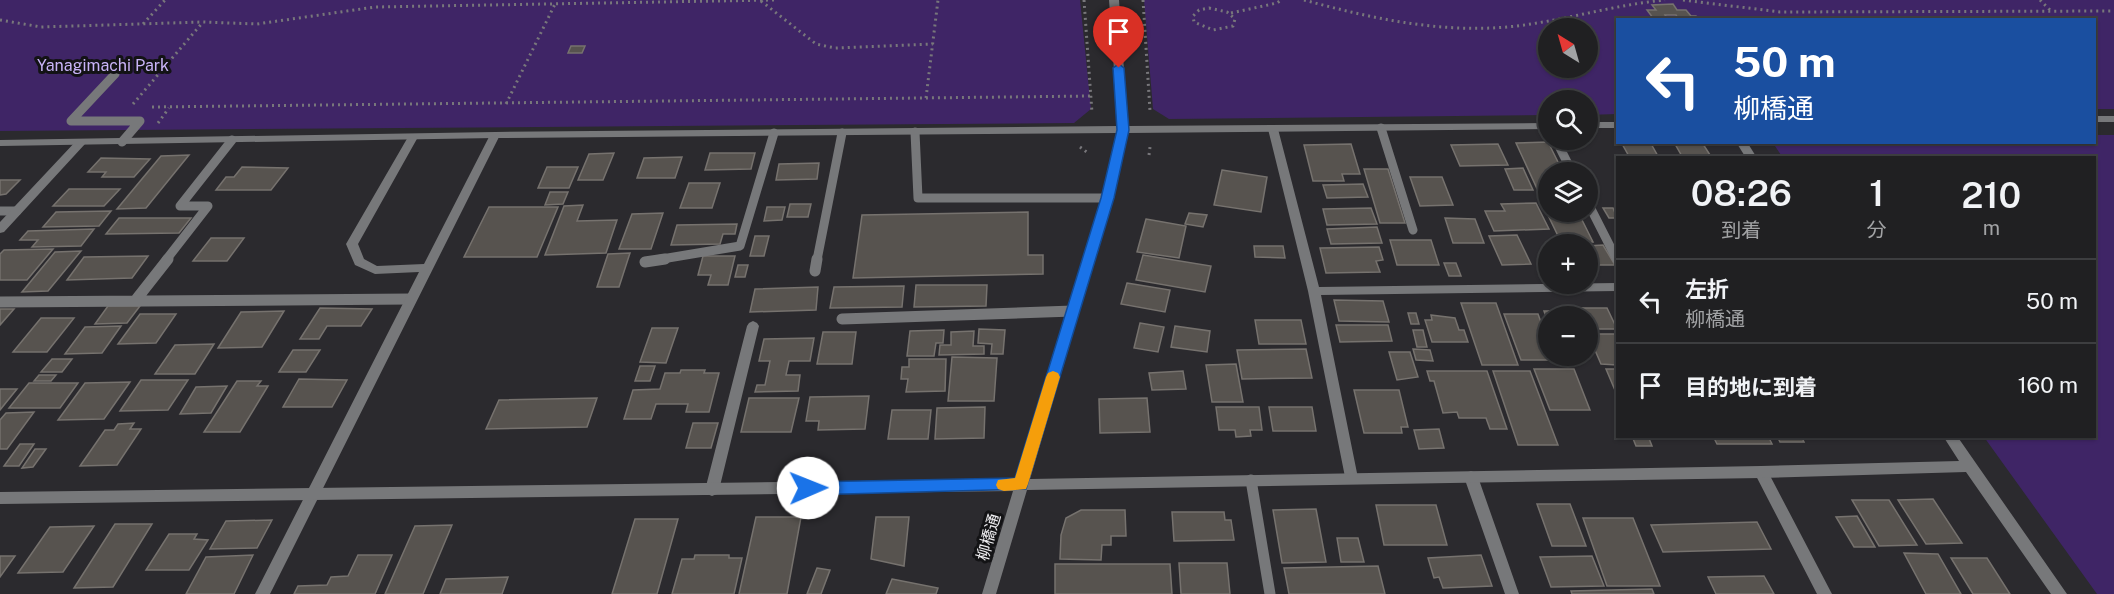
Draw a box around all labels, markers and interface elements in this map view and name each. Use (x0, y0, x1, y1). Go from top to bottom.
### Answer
pin (1093, 6, 1144, 68)
icon: arrive (1102, 15, 1135, 48)
north arrow (1538, 18, 1598, 78)
map controls (1538, 18, 1598, 366)
text: 50 m (1733, 37, 1836, 86)
icon: left (1634, 42, 1712, 120)
park label: Yanagimachi Park (37, 56, 169, 75)
button: search (1538, 90, 1598, 150)
text: 柳橋通 (1733, 92, 1814, 124)
button: layers (1538, 162, 1598, 222)
text: 08:26 (1691, 172, 1792, 214)
text: 1 (1869, 172, 1884, 214)
text: 210 (1961, 174, 2021, 216)
text: m (1983, 216, 2000, 240)
text: 到着 (1721, 218, 1761, 242)
text: 分 (1867, 218, 1887, 242)
button: + (1538, 234, 1598, 294)
text: 左折 (1685, 276, 1729, 302)
icon: left (1634, 285, 1667, 318)
text: 50 m (2026, 288, 2078, 314)
button: − (1538, 306, 1598, 366)
text: 柳橋通 (1685, 307, 1745, 331)
icon: arrive (1634, 369, 1667, 402)
text: 160 m (2018, 372, 2078, 398)
text: 目的地に到着 (1685, 374, 1817, 400)
position arrow (776, 456, 840, 520)
street label: 柳橋通 (973, 511, 1004, 563)

